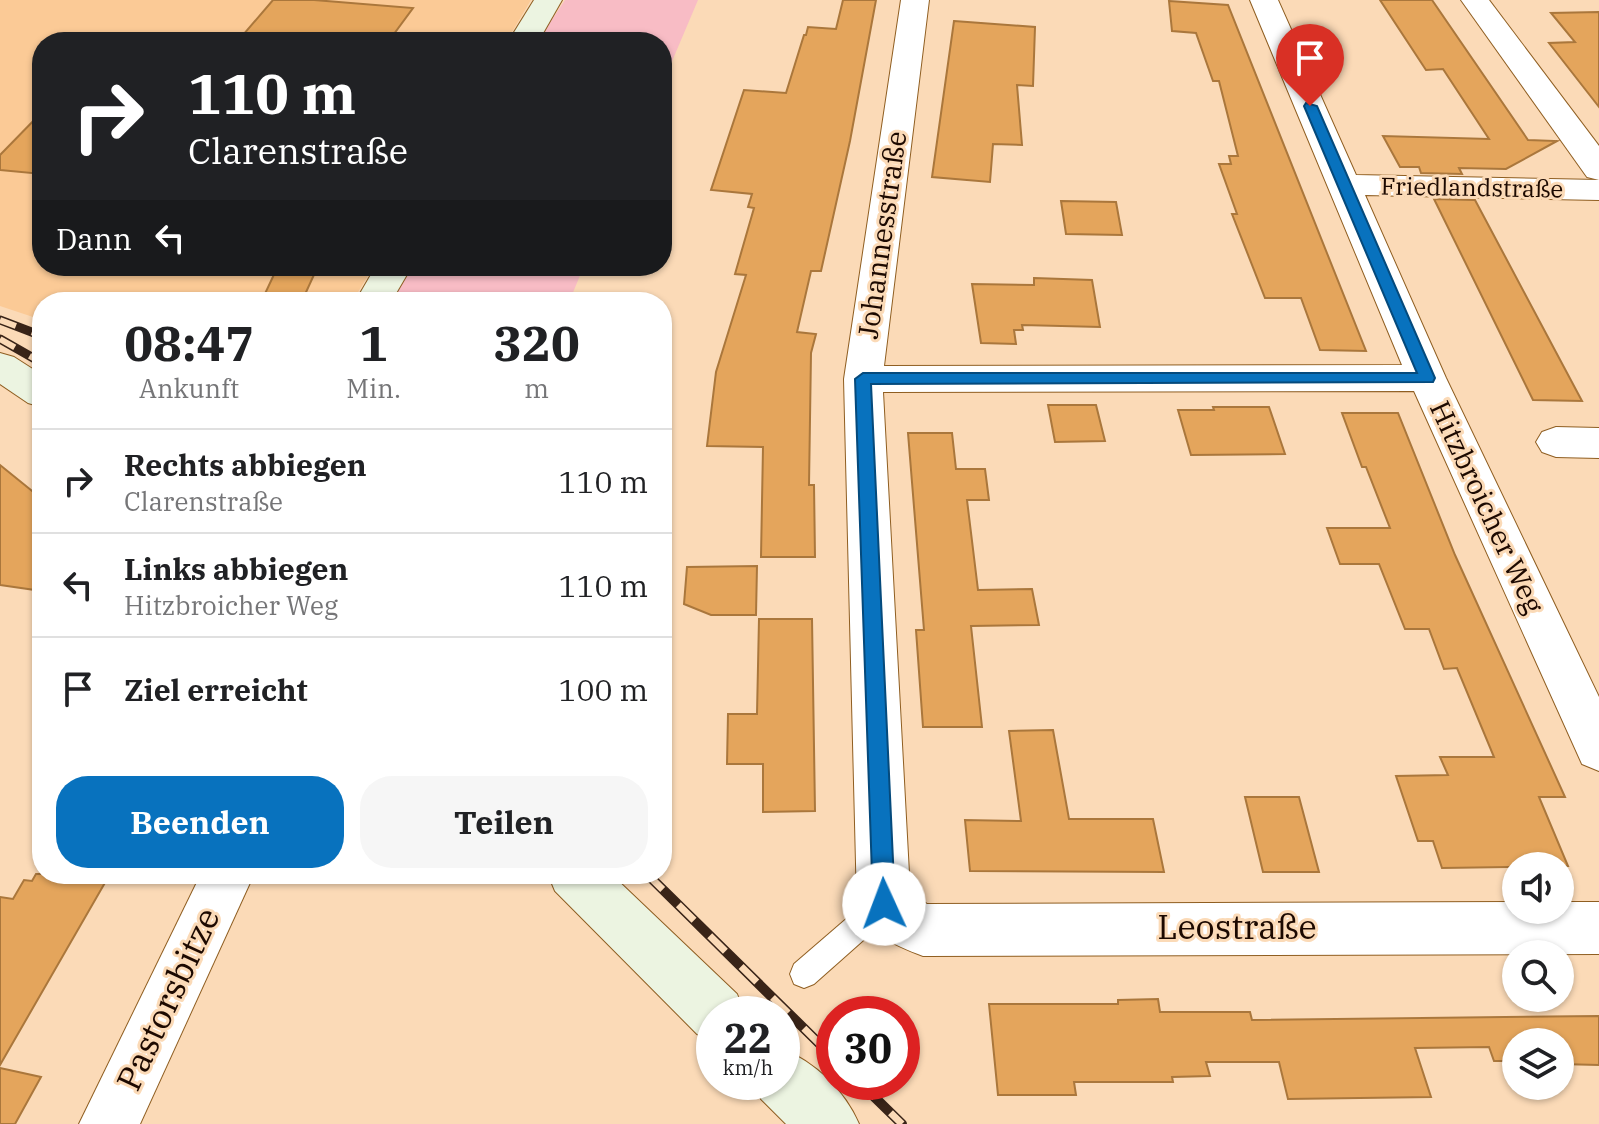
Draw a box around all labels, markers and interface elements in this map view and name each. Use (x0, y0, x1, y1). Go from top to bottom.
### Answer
pin (1276, 24, 1344, 106)
icon: arrive (1288, 36, 1332, 80)
text: 110 m (188, 57, 356, 129)
icon: right (56, 64, 160, 168)
text: Clarenstraße (188, 127, 408, 174)
street label: Johannesstraße (849, 129, 914, 341)
street label: Friedlandstraße (1380, 169, 1564, 205)
icon: left (148, 216, 192, 260)
text: Dann (56, 219, 132, 258)
text: 08:47 (124, 312, 254, 374)
text: 1 (359, 312, 388, 374)
text: 320 (493, 312, 580, 374)
text: Ankunft (139, 371, 239, 405)
text: Min. (346, 371, 401, 405)
text: m (524, 371, 549, 405)
street label: Hitzbroicher Weg (1422, 394, 1553, 619)
text: Rechts abbiegen (124, 445, 367, 484)
icon: right (56, 459, 100, 503)
text: 110 m (558, 462, 648, 501)
text: Clarenstraße (124, 484, 283, 518)
text: Links abbiegen (124, 549, 348, 588)
icon: left (56, 563, 100, 607)
text: 110 m (558, 566, 648, 605)
text: Hitzbroicher Weg (124, 588, 338, 622)
icon: arrive (56, 667, 100, 711)
text: Ziel erreicht (124, 670, 308, 709)
text: 100 m (558, 670, 648, 709)
button: Beenden (56, 776, 344, 868)
button: Teilen (360, 776, 648, 868)
map controls (1502, 852, 1574, 1100)
button: sound (1502, 852, 1574, 924)
position arrow (842, 862, 926, 946)
street label: Pastorsbitze (106, 900, 229, 1097)
street label: Leostraße (1157, 904, 1317, 948)
button: search (1502, 940, 1574, 1012)
speed limit sign: 30 (816, 996, 920, 1100)
text: 22 (724, 1012, 772, 1064)
button: layers (1502, 1028, 1574, 1100)
text: km/h (723, 1054, 773, 1081)

